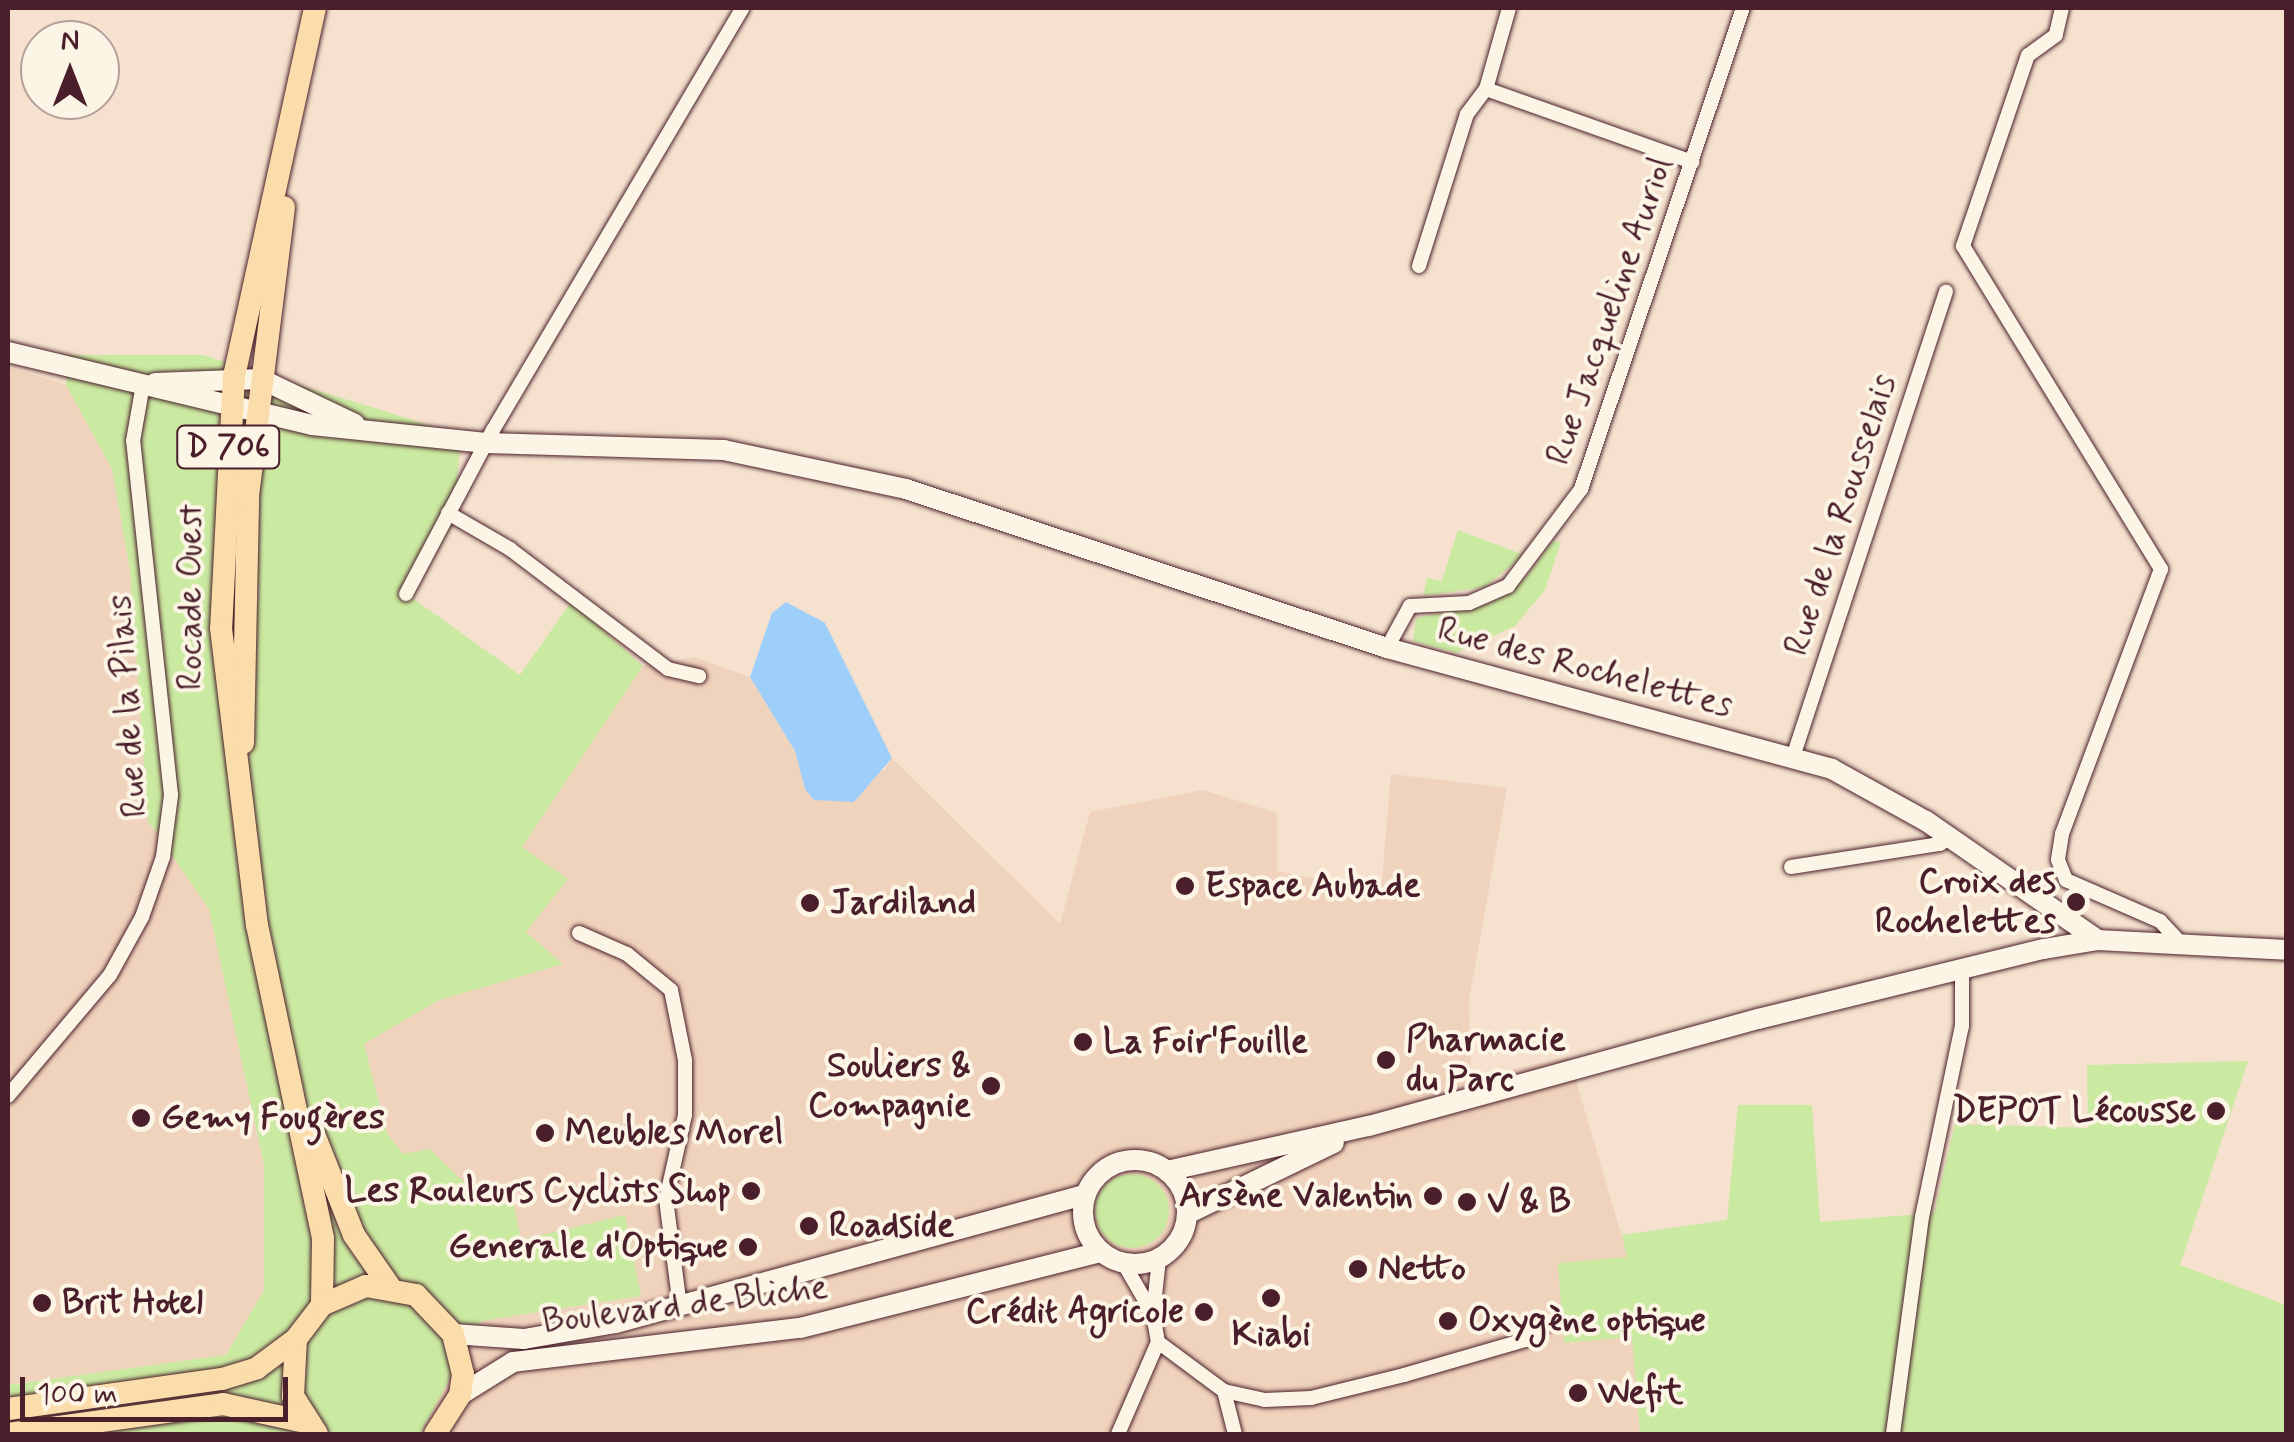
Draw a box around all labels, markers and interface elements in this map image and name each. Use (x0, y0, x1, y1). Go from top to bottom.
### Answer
north arrow (20, 20, 120, 120)
text: N (61, 23, 79, 60)
street label: Rue Jacqueline Auriol (1540, 157, 1680, 465)
street label: Rue de la Rousselais (1777, 373, 1905, 657)
road number: D 706 (176, 420, 280, 474)
street label: Rocade Ouest (170, 504, 212, 690)
street label: Rue de la Pilais (100, 597, 156, 815)
street label: Rue des Rochelettes (1434, 609, 1736, 727)
place label: Croix des Rochelettes (1875, 861, 2056, 943)
place label: Espace Aubade (1205, 865, 1420, 907)
marker: Espace Aubade (1174, 875, 1196, 897)
place label: Jardiland (830, 882, 976, 924)
marker: Croix des Rochelettes (2065, 891, 2087, 913)
marker: Jardiland (799, 892, 821, 914)
place label: Pharmacie du Parc (1406, 1019, 1566, 1101)
place label: La Foir'Fouille (1103, 1021, 1306, 1063)
marker: La Foir'Fouille (1072, 1031, 1094, 1053)
place label: Souliers & Compagnie (808, 1045, 971, 1127)
marker: Pharmacie du Parc (1375, 1049, 1397, 1071)
marker: Souliers & Compagnie (980, 1075, 1002, 1097)
place label: DEPOT Lécousse (1952, 1090, 2196, 1132)
place label: Gemy Fougères (161, 1097, 385, 1139)
marker: DEPOT Lécousse (2205, 1100, 2227, 1122)
marker: Gemy Fougères (130, 1107, 152, 1129)
place label: Meubles Morel (565, 1112, 778, 1154)
marker: Meubles Morel (534, 1122, 556, 1144)
place label: Les Rouleurs Cyclists Shop (347, 1170, 731, 1212)
place label: Arsène Valentin (1168, 1175, 1413, 1217)
marker: Les Rouleurs Cyclists Shop (740, 1180, 762, 1202)
place label: V & B (1487, 1181, 1571, 1223)
marker: Arsène Valentin (1422, 1185, 1444, 1207)
marker: V & B (1456, 1191, 1478, 1213)
place label: Roadside (829, 1205, 954, 1247)
marker: Roadside (798, 1215, 820, 1237)
place label: Generale d'Optique (450, 1226, 728, 1268)
marker: Generale d'Optique (737, 1236, 759, 1258)
place label: Netto (1378, 1248, 1466, 1290)
marker: Netto (1347, 1258, 1369, 1280)
street label: Boulevard de Bliche (541, 1267, 829, 1343)
place label: Brit Hotel (62, 1282, 204, 1324)
marker: Kiabi (1260, 1287, 1282, 1309)
place label: Crédit Agricole (969, 1291, 1184, 1333)
marker: Brit Hotel (31, 1292, 53, 1314)
place label: Oxygène optique (1468, 1300, 1707, 1342)
marker: Crédit Agricole (1193, 1301, 1215, 1323)
marker: Oxygène optique (1437, 1310, 1459, 1332)
place label: Kiabi (1232, 1314, 1310, 1356)
scale bar (25, 1357, 292, 1419)
place label: Wefit (1598, 1372, 1683, 1414)
text: 100 m (37, 1375, 118, 1414)
marker: Wefit (1567, 1382, 1589, 1404)

